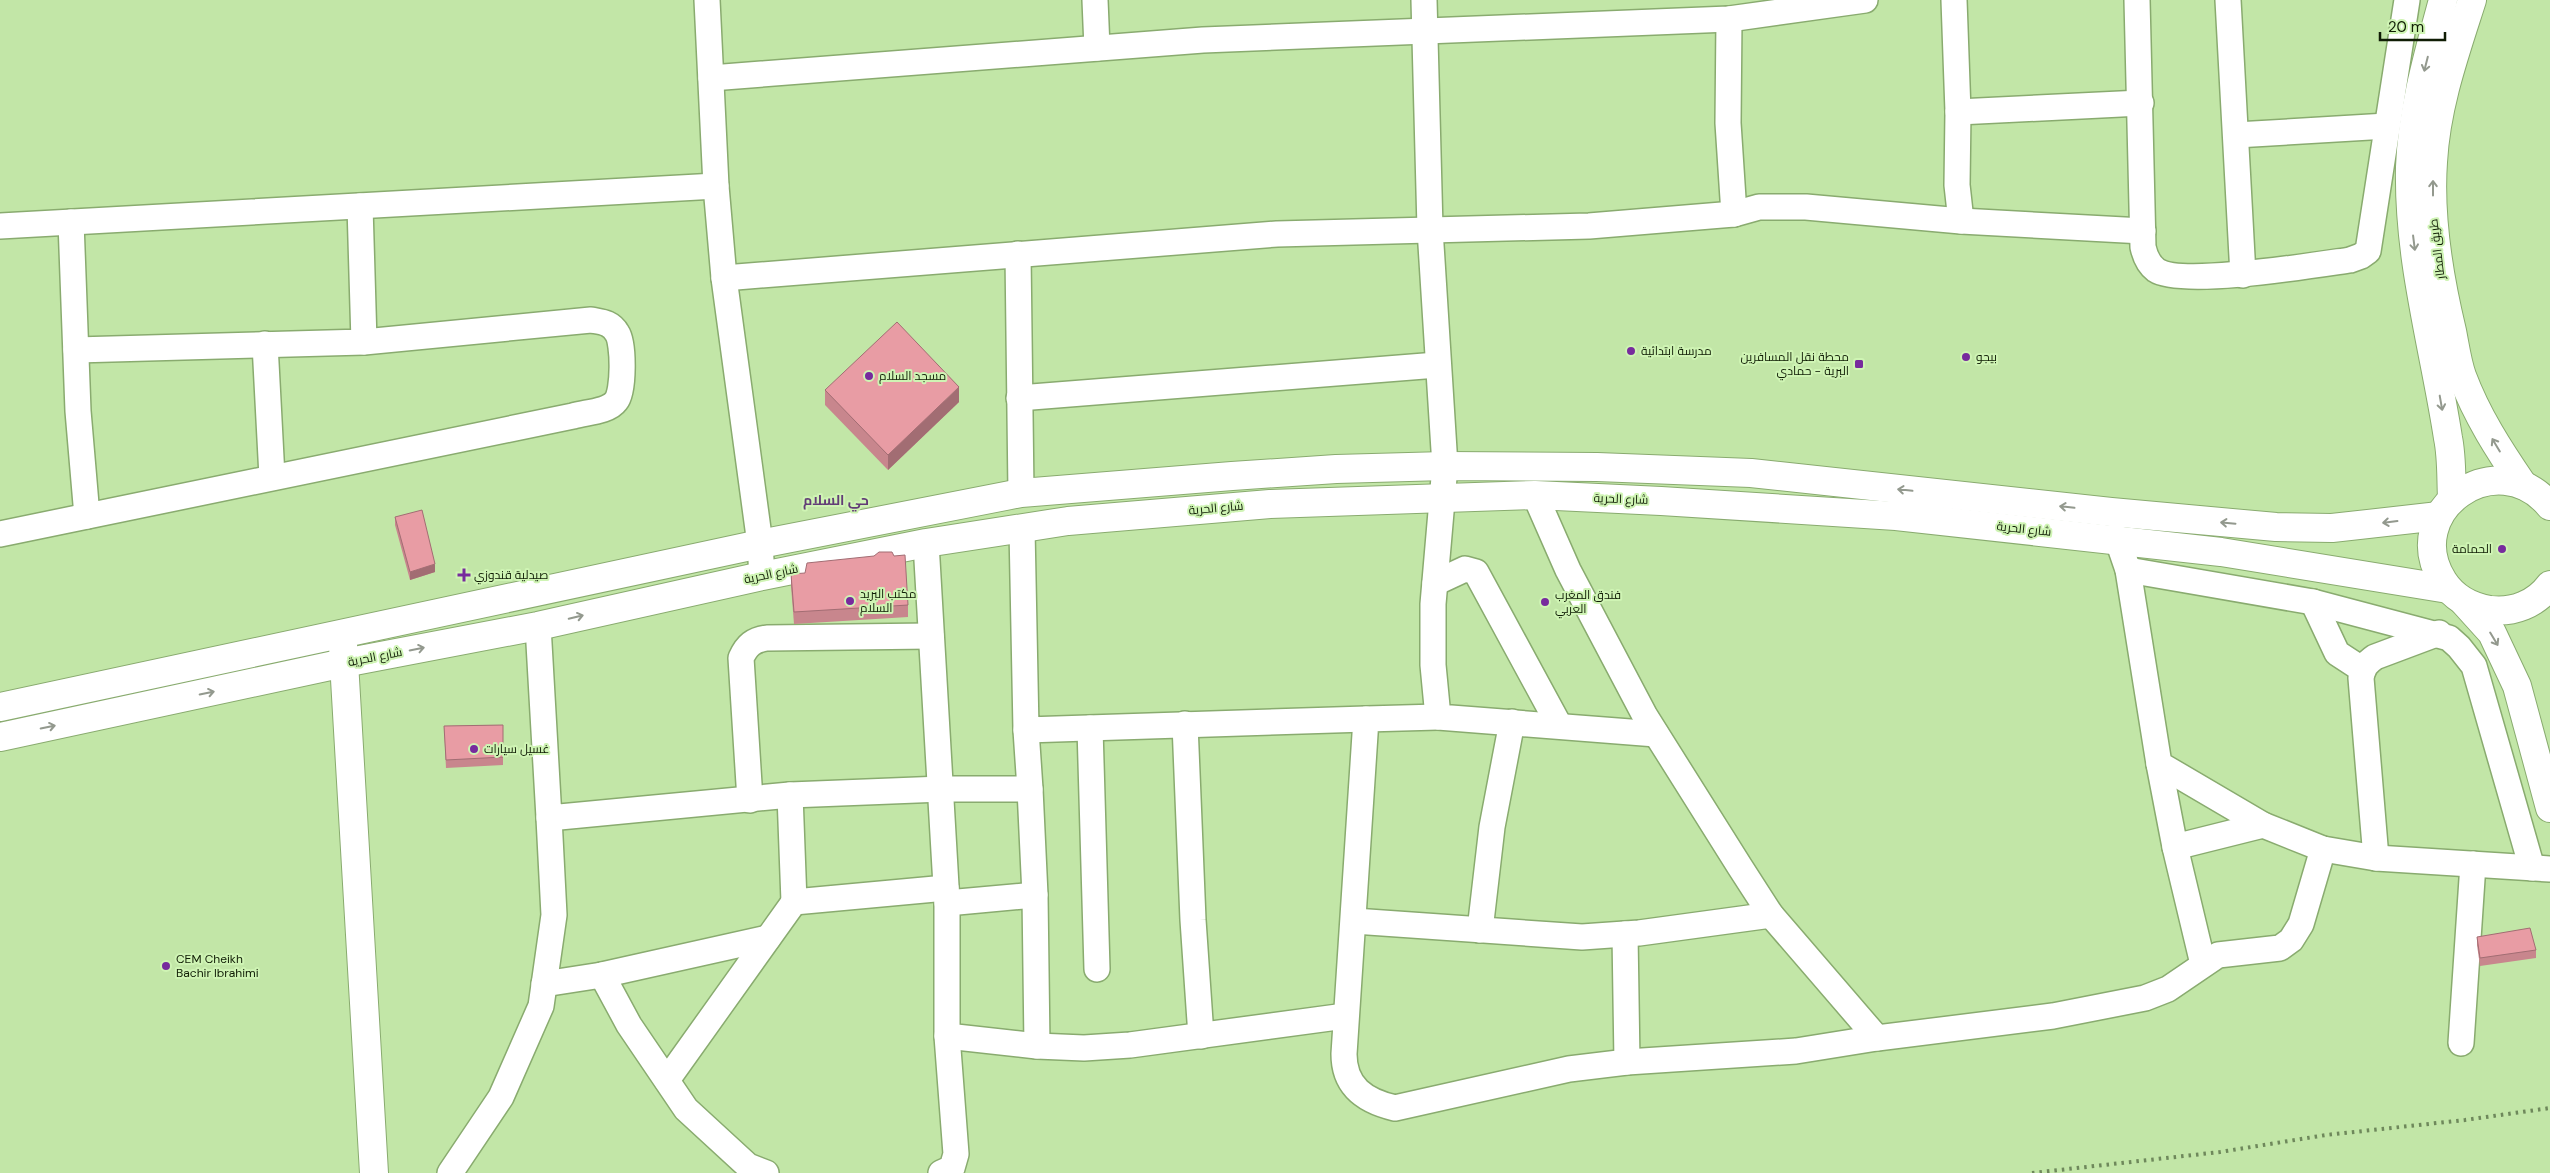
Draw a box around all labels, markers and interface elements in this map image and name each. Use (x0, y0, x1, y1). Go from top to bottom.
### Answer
scale bar (2380, 10, 2445, 42)
text: 20 m (2388, 17, 2424, 37)
one-way arrow (2421, 56, 2430, 72)
one-way arrow (2428, 180, 2438, 196)
street label: طريق المطار (2425, 218, 2449, 281)
one-way arrow (2409, 234, 2419, 250)
place label: مدرسة ابتدائية (1641, 343, 1712, 359)
marker: مدرسة ابتدائية (1625, 345, 1637, 357)
place label: محطة نقل المسافرين البرية - حمادي (1741, 349, 1849, 381)
place label: بيجو (1976, 349, 1997, 365)
marker: بيجو (1960, 351, 1972, 363)
marker: محطة نقل المسافرين البرية - حمادي (1853, 358, 1865, 370)
place label: مسجد السلام (879, 368, 946, 384)
marker: مسجد السلام (863, 370, 875, 382)
one-way arrow (2436, 394, 2446, 410)
one-way arrow (2490, 438, 2500, 452)
one-way arrow (1897, 485, 1913, 495)
street label: شارع الحرية (1593, 490, 1649, 508)
district label: حي السلام (803, 491, 869, 512)
street label: شارع الحرية (1188, 498, 1244, 518)
one-way arrow (2059, 502, 2075, 512)
street label: شارع الحرية (1996, 518, 2052, 540)
one-way arrow (2221, 518, 2237, 528)
one-way arrow (2383, 518, 2399, 528)
place label: الحمامة (2452, 541, 2492, 557)
marker: الحمامة (2496, 543, 2508, 555)
street label: شارع الحرية (742, 560, 800, 588)
place label: صيدلية قندوزي (474, 567, 548, 585)
marker: صيدلية قندوزي (458, 569, 470, 581)
place label: مكتب البريد السلام (860, 586, 916, 616)
place label: فندق المغرب العربي (1555, 587, 1621, 619)
marker: مكتب البريد السلام (844, 595, 856, 607)
marker: فندق المغرب العربي (1539, 596, 1551, 608)
one-way arrow (568, 612, 584, 621)
one-way arrow (2490, 631, 2500, 645)
street label: شارع الحرية (347, 644, 404, 670)
one-way arrow (409, 644, 425, 653)
one-way arrow (198, 687, 214, 697)
one-way arrow (39, 722, 55, 731)
place label: غسيل سيارات (484, 741, 549, 757)
marker: غسيل سيارات (468, 743, 480, 755)
place label: CEM Cheikh Bachir Ibrahimi (176, 951, 259, 981)
marker: CEM Cheikh Bachir Ibrahimi (160, 960, 172, 972)

